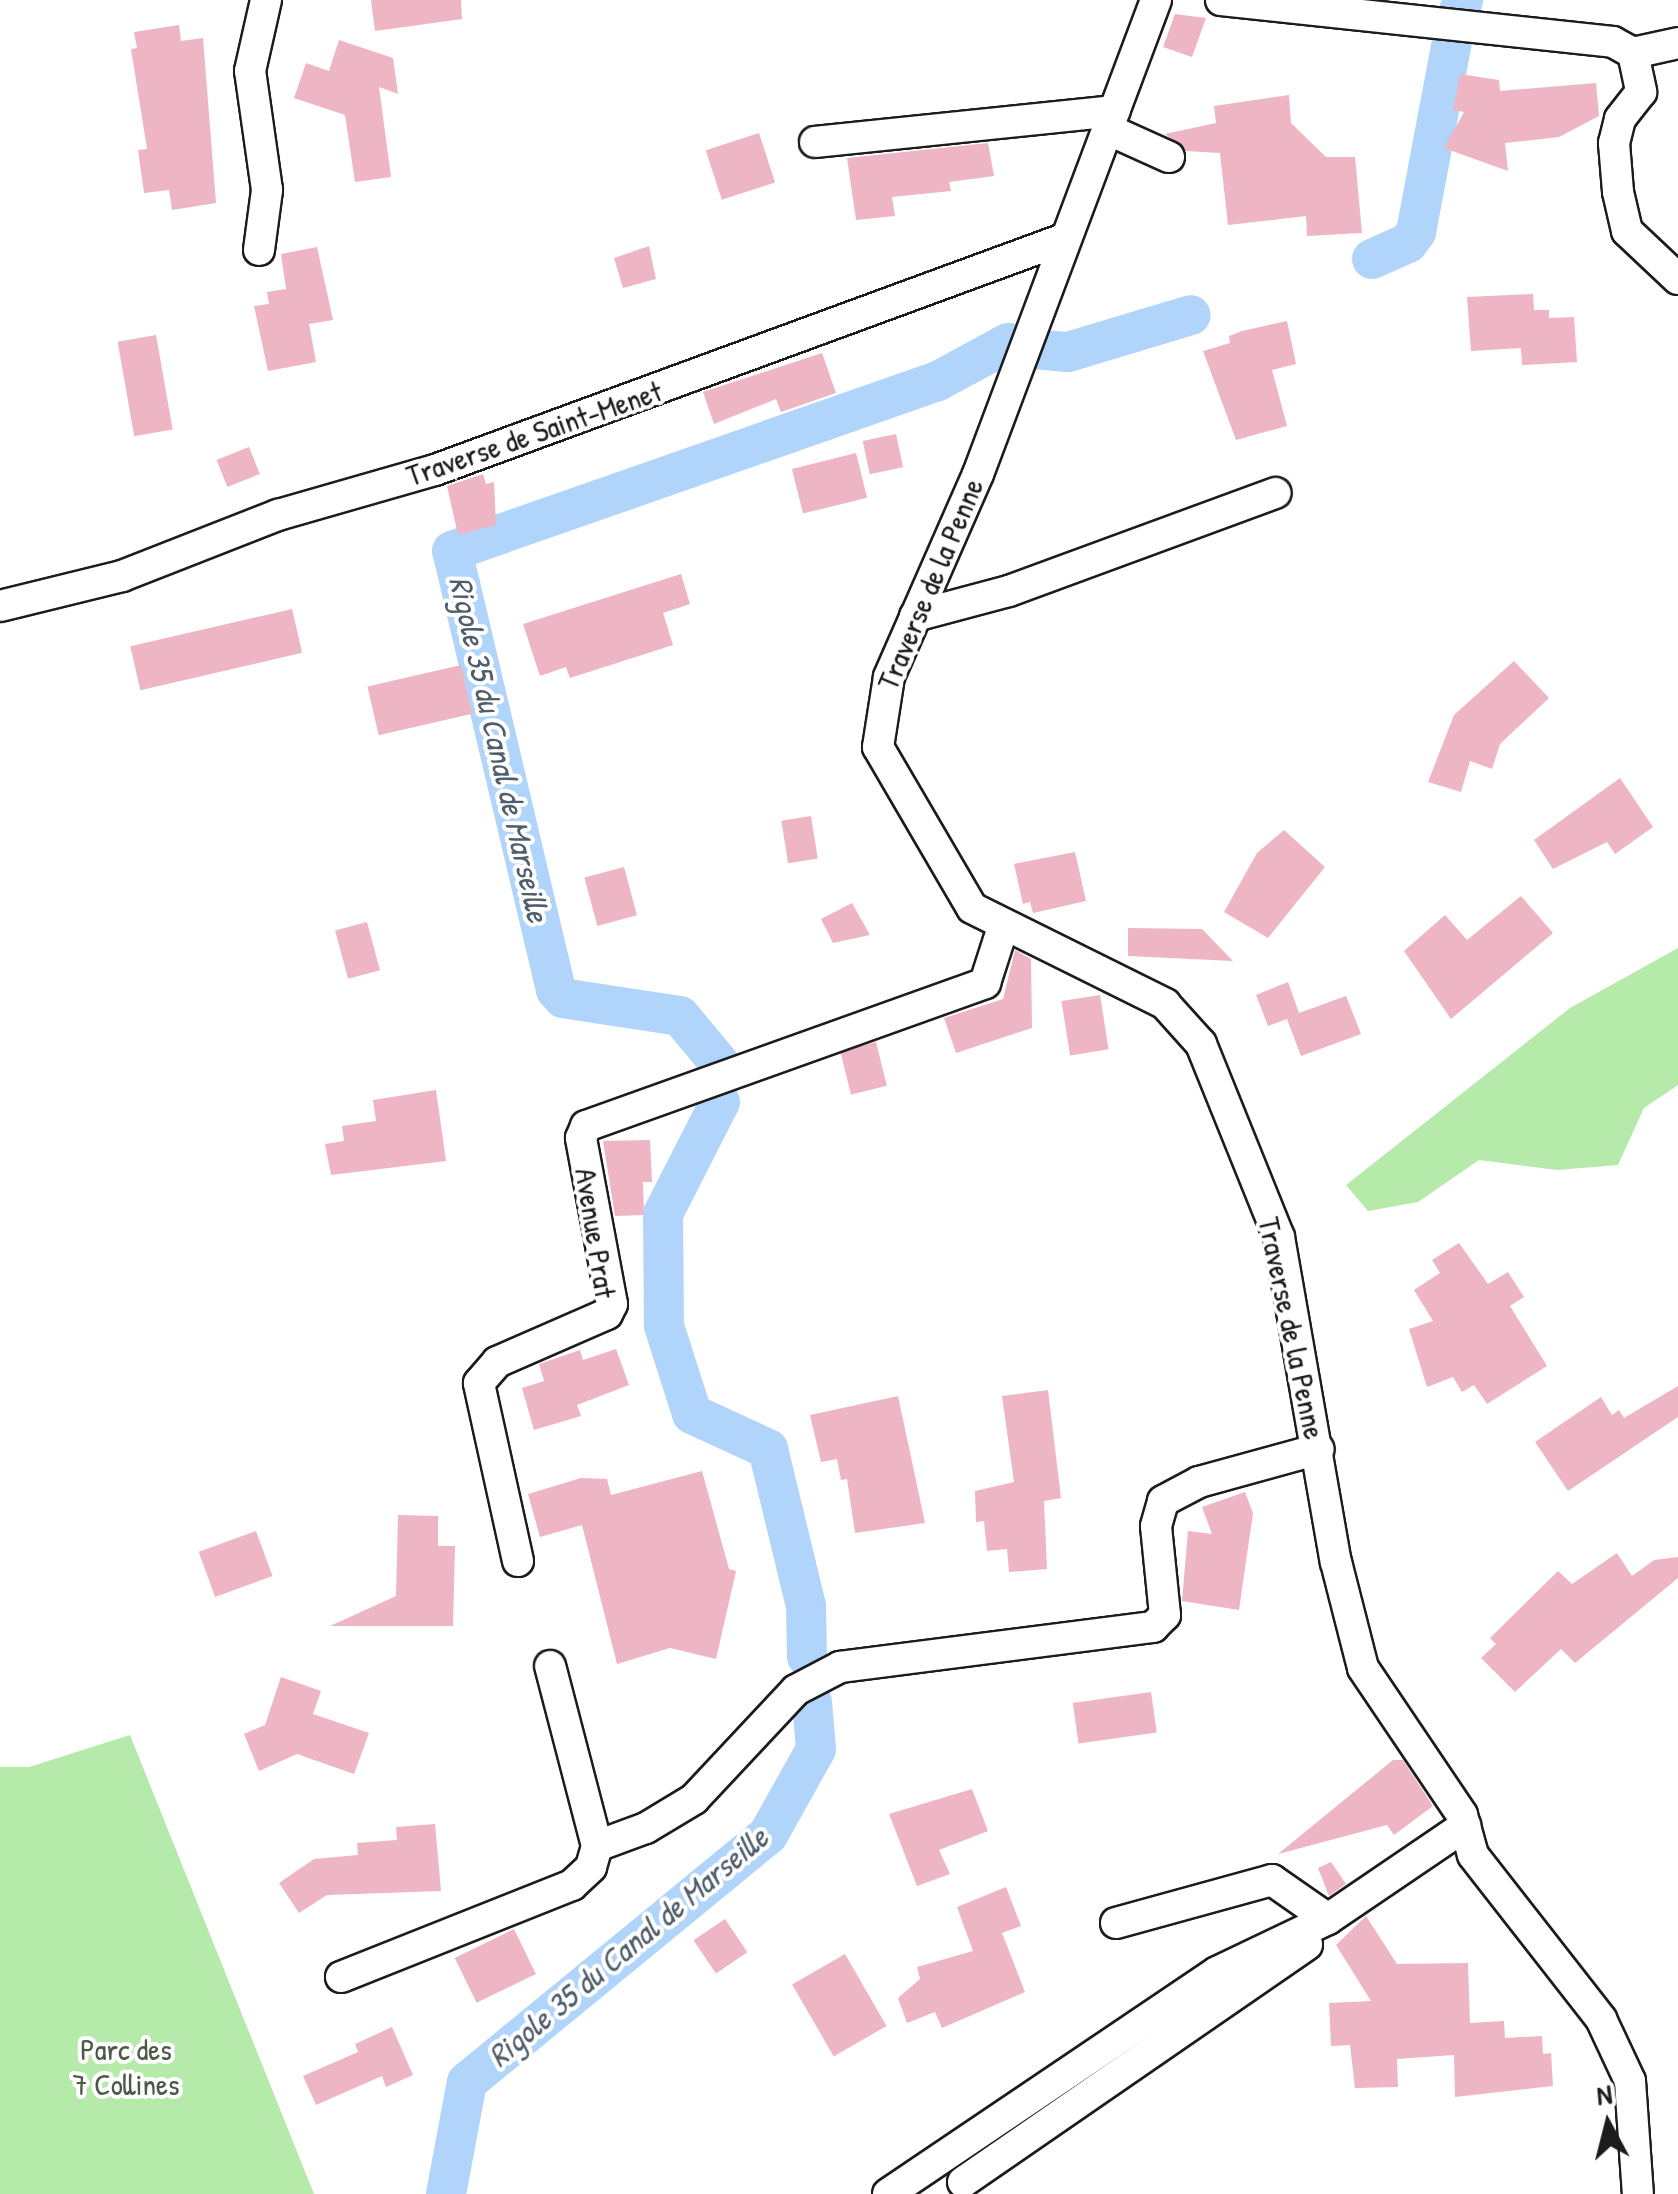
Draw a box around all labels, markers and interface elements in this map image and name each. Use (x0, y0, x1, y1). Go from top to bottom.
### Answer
street label: Traverse de Saint-Menet (402, 372, 666, 494)
street label: Traverse de la Penne (869, 473, 991, 695)
water label: Rigole 35 du Canal de Marseille (441, 572, 557, 926)
street label: Avenue Prat (568, 1165, 624, 1301)
street label: Traverse de la Penne (1251, 1214, 1333, 1442)
water label: Rigole 35 du Canal de Marseille (480, 1819, 776, 2075)
park label: Parc des 7 Collines (73, 2031, 179, 2102)
north arrow (1558, 2074, 1658, 2174)
text: N (1595, 2074, 1614, 2114)

